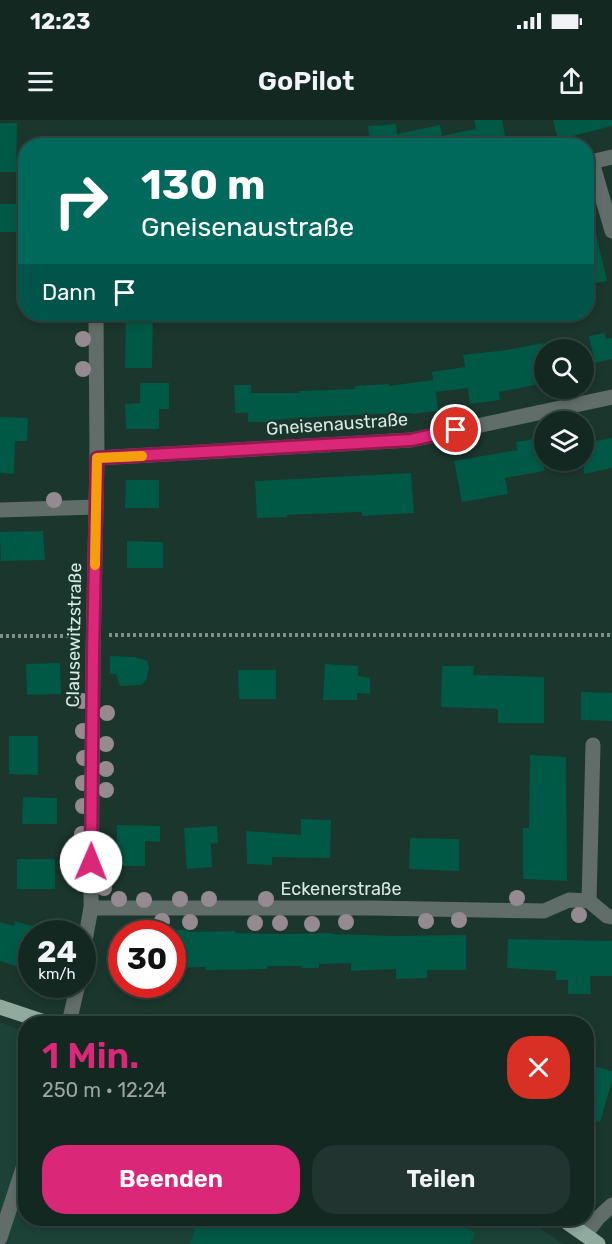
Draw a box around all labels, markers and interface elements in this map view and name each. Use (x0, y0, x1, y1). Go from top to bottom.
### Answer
text: 12:23 (30, 8, 90, 35)
icon: menu (24, 65, 57, 98)
text: GoPilot (258, 65, 354, 97)
icon: share (555, 65, 588, 98)
text: 130 m (141, 160, 266, 210)
icon: right (42, 162, 120, 240)
text: Gneisenaustraße (141, 211, 354, 243)
icon: arrive (108, 276, 141, 309)
text: Dann (42, 279, 96, 306)
map controls (534, 339, 594, 471)
button: search (534, 339, 594, 399)
pin (430, 404, 481, 455)
street label: Gneisenaustraße (265, 408, 409, 440)
button: layers (534, 411, 594, 471)
icon: arrive (439, 413, 472, 446)
street label: Clausewitzstraße (62, 562, 86, 708)
position arrow (59, 830, 123, 894)
street label: Eckenerstraße (280, 878, 402, 900)
speed limit sign: 30 (108, 920, 186, 998)
text: 24 (37, 934, 77, 970)
text: km/h (38, 965, 76, 983)
text: 1 Min. (42, 1034, 139, 1077)
button: close (507, 1036, 570, 1099)
text: 250 m · 12:24 (42, 1078, 167, 1102)
button: Beenden (42, 1145, 300, 1214)
button: Teilen (312, 1145, 570, 1214)

